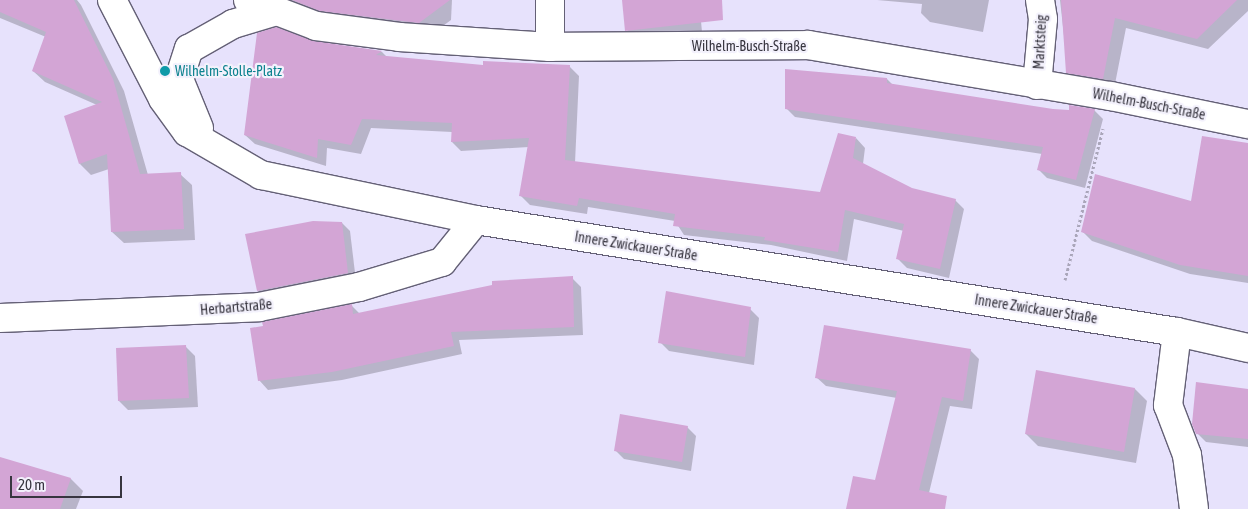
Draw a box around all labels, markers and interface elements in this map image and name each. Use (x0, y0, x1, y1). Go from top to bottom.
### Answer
street label: Marktsteig (1030, 14, 1050, 70)
street label: Wilhelm-Busch-Straße (692, 38, 806, 54)
place label: Wilhelm-Stolle-Platz (175, 63, 282, 79)
marker: Wilhelm-Stolle-Platz (159, 65, 171, 77)
street label: Wilhelm-Busch-Straße (1091, 85, 1207, 123)
street label: Innere Zwickauer Straße (573, 228, 699, 264)
street label: Innere Zwickauer Straße (973, 291, 1099, 327)
street label: Herbartstraße (199, 295, 273, 319)
scale bar (12, 466, 125, 498)
text: 20 m (18, 476, 45, 493)

